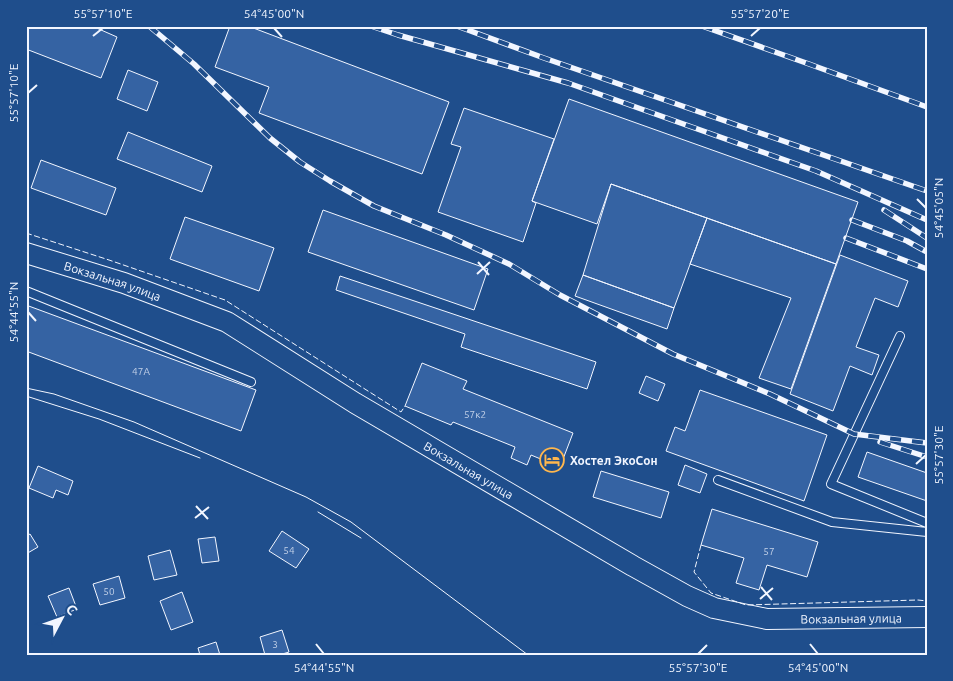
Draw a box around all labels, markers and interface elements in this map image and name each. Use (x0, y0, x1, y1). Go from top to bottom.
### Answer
text: 55°57'10"E (74, 7, 133, 20)
text: 54°45'00"N (244, 7, 304, 20)
text: 55°57'20"E (731, 7, 790, 20)
text: 55°57'10"E (7, 63, 20, 122)
text: 54°45'05"N (932, 178, 945, 238)
street label: Вокзальная улица (63, 259, 163, 303)
text: 54°44'55"N (7, 282, 20, 342)
house number: 47А (132, 366, 150, 377)
house number: 57к2 (464, 409, 486, 420)
text: 55°57'30"E (932, 425, 945, 484)
street label: Вокзальная улица (422, 438, 516, 501)
hotel icon: Хостел ЭкоСон (539, 447, 565, 473)
place label: Хостел ЭкоСон (570, 454, 658, 467)
house number: 54 (283, 545, 295, 556)
house number: 57 (763, 546, 775, 557)
house number: 50 (103, 586, 115, 597)
north arrow (38, 594, 88, 644)
text: С (63, 601, 81, 618)
street label: Вокзальная улица (800, 611, 902, 625)
house number: 3 (272, 639, 278, 650)
text: 54°44'55"N (294, 661, 354, 674)
text: 55°57'30"E (669, 661, 728, 674)
text: 54°45'00"N (788, 661, 848, 674)

